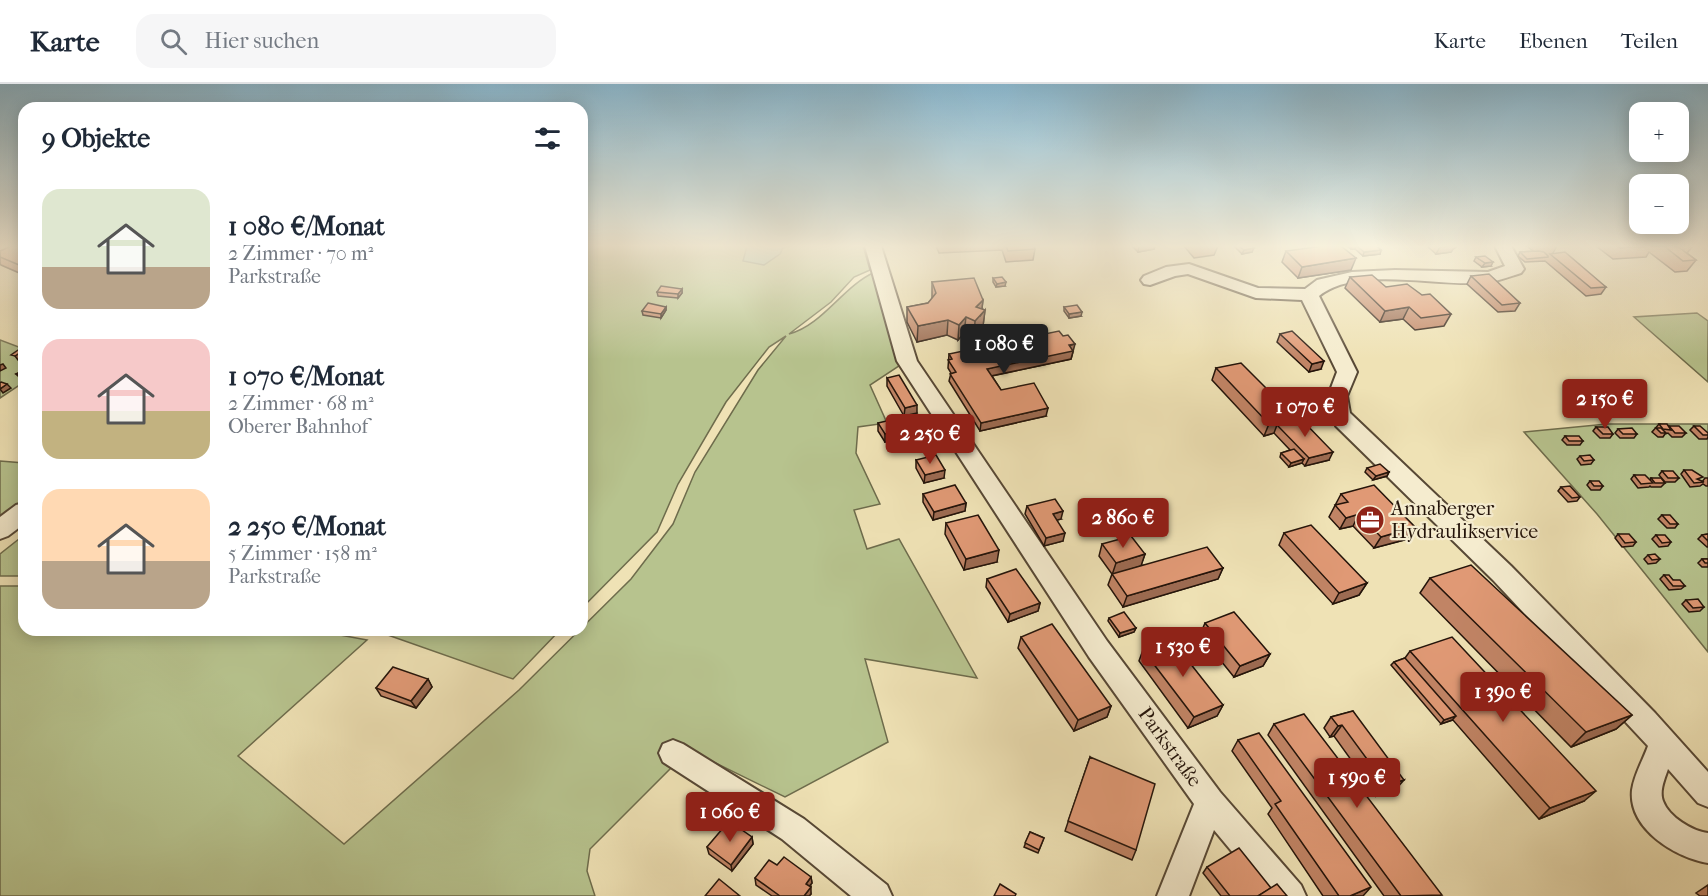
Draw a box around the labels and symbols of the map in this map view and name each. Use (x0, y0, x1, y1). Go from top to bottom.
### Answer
pin: 1 080 € (949, 324, 1059, 375)
pin: 2 150 € (1550, 379, 1660, 430)
pin: 1 070 € (1250, 387, 1360, 438)
pin: 2 250 € (875, 414, 985, 465)
place label: Annaberger Hydraulikservice (1390, 497, 1538, 543)
pin: 2 860 € (1068, 498, 1178, 549)
office icon: Annaberger Hydraulikservice (1354, 504, 1386, 536)
pin: 1 530 € (1128, 627, 1238, 678)
pin: 1 390 € (1448, 672, 1558, 723)
street label: Parkstraße (1133, 703, 1207, 791)
pin: 1 590 € (1302, 758, 1412, 809)
pin: 1 060 € (675, 792, 785, 843)

